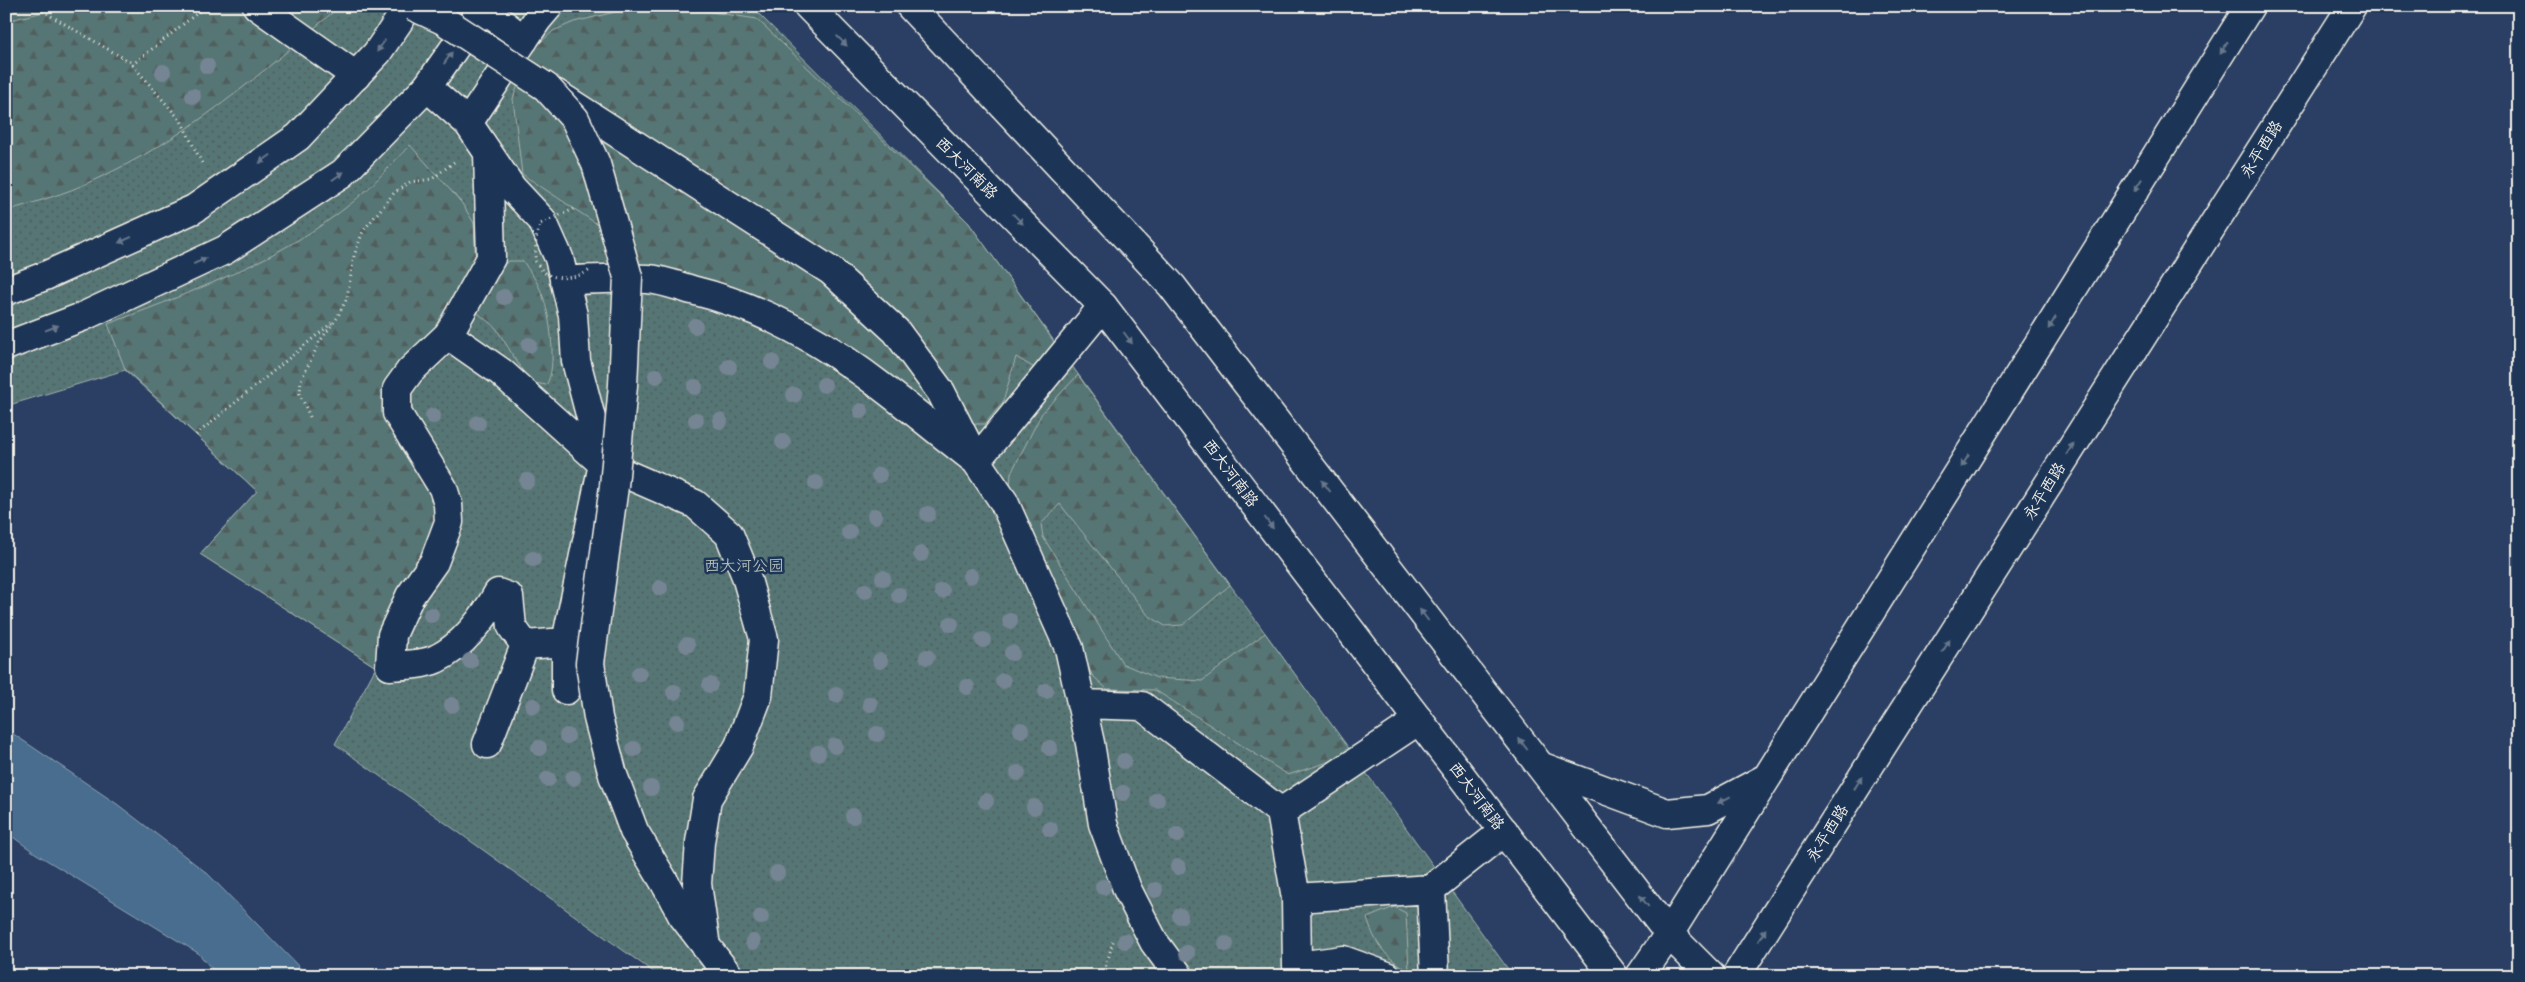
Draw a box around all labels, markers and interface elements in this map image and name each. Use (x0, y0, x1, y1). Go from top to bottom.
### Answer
one-way arrow (836, 35, 848, 47)
one-way arrow (376, 40, 386, 53)
one-way arrow (2219, 41, 2229, 54)
one-way arrow (443, 51, 453, 64)
street label: 永平西路 (2236, 117, 2286, 181)
street label: 西大河南路 (932, 133, 1002, 203)
one-way arrow (259, 154, 272, 164)
one-way arrow (331, 171, 344, 181)
one-way arrow (2133, 179, 2142, 192)
one-way arrow (1012, 213, 1024, 225)
one-way arrow (118, 237, 132, 245)
one-way arrow (193, 257, 207, 265)
one-way arrow (2047, 316, 2056, 330)
one-way arrow (45, 324, 60, 332)
one-way arrow (1123, 331, 1133, 345)
street label: 西大河南路 (1199, 435, 1263, 511)
one-way arrow (2066, 443, 2075, 456)
one-way arrow (1961, 454, 1970, 467)
street label: 永平西路 (2019, 459, 2069, 523)
one-way arrow (1320, 480, 1331, 493)
one-way arrow (1264, 516, 1274, 530)
park label: 西大河公园 (704, 556, 784, 575)
one-way arrow (1419, 609, 1430, 622)
one-way arrow (1941, 639, 1950, 652)
one-way arrow (1518, 738, 1529, 751)
street label: 西大河南路 (1445, 758, 1509, 834)
one-way arrow (1854, 776, 1863, 789)
one-way arrow (1717, 796, 1732, 804)
street label: 永平西路 (1802, 801, 1852, 865)
one-way arrow (1638, 895, 1649, 908)
one-way arrow (1757, 928, 1767, 941)

